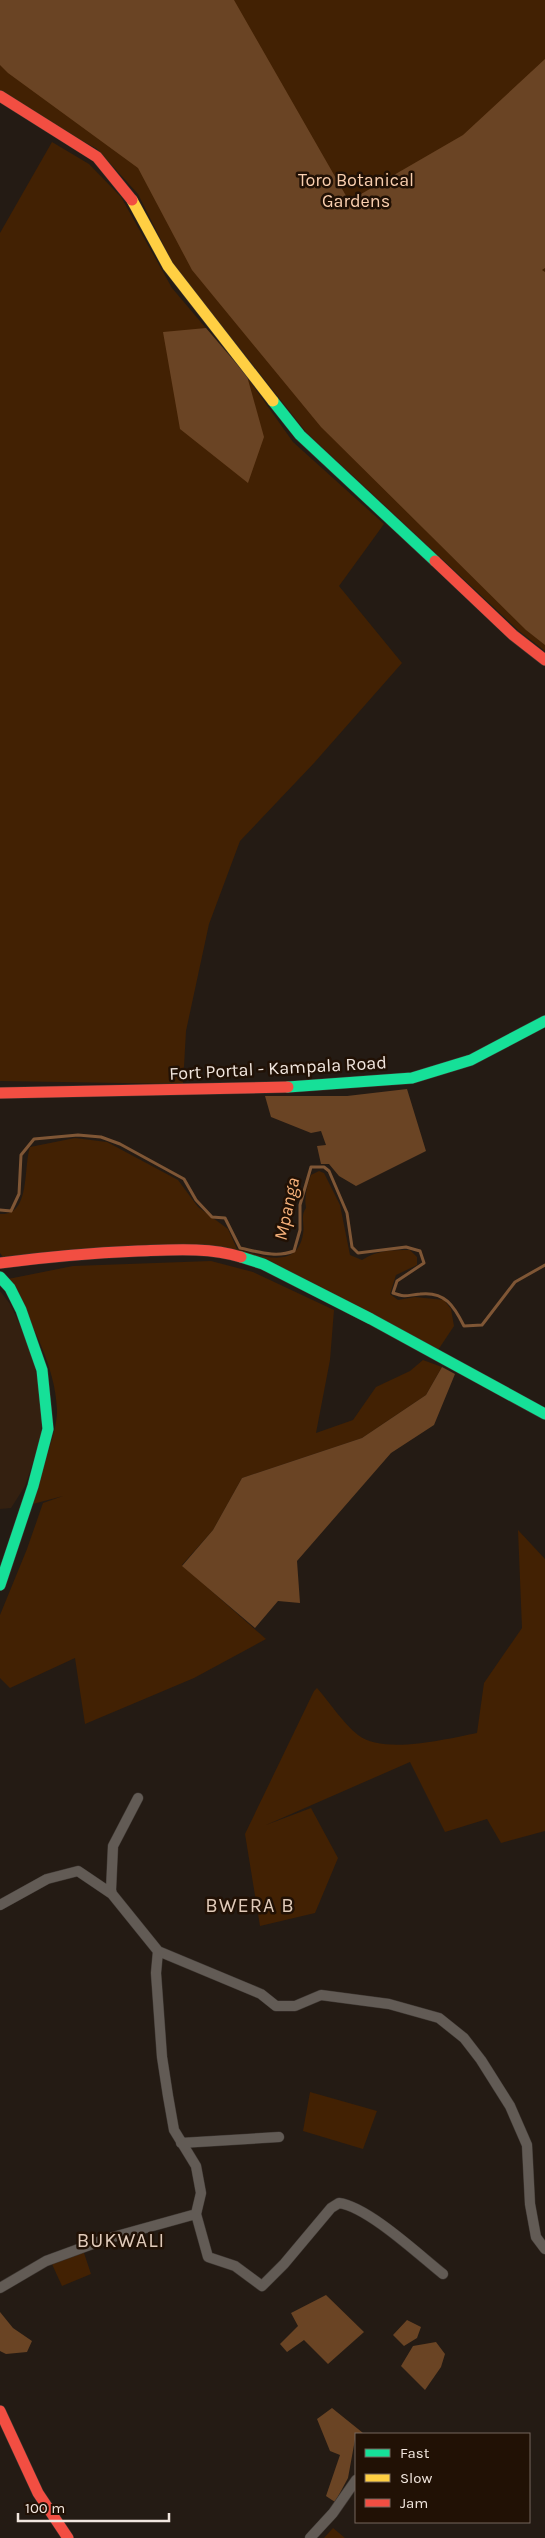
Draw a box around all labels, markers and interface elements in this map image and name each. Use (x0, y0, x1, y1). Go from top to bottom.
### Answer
park label: Toro Botanical Gardens (298, 169, 414, 212)
street label: Fort Portal - Kampala Road (169, 1051, 387, 1085)
water label: Mpanga (270, 1176, 304, 1242)
district label: BWERA B (205, 1894, 295, 1917)
district label: BUKWALI (77, 2229, 165, 2252)
legend (355, 2433, 530, 2523)
text: Fast (400, 2444, 430, 2462)
text: Slow (400, 2469, 432, 2487)
scale bar (18, 2490, 169, 2522)
text: Jam (400, 2494, 428, 2512)
text: 100 m (25, 2499, 65, 2517)

